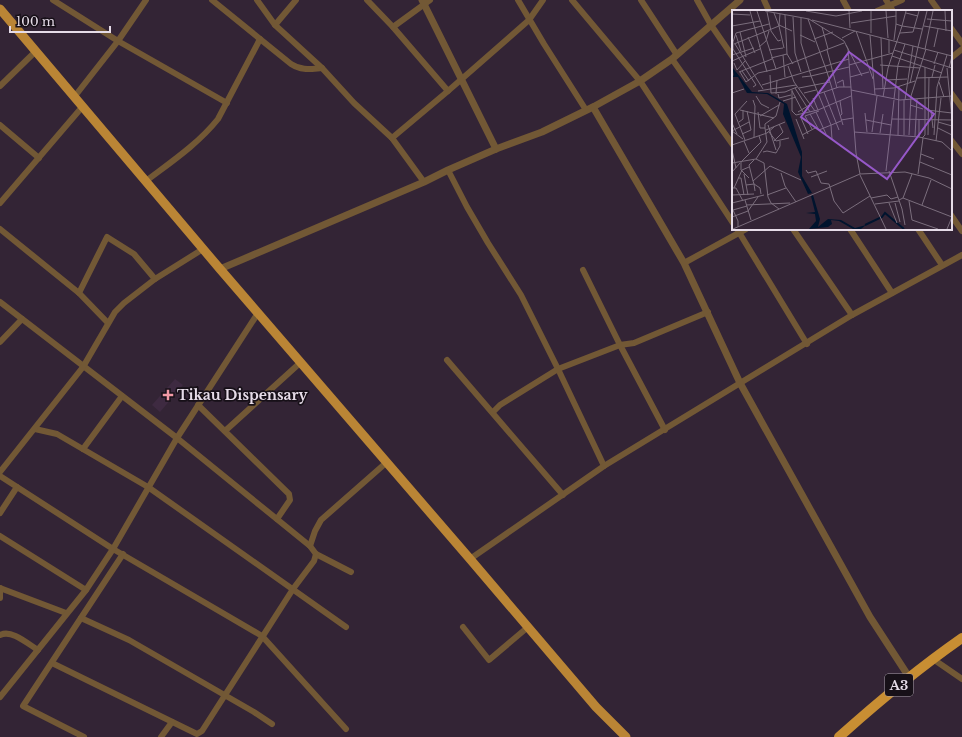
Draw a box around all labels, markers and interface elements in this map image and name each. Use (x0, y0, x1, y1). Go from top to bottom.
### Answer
scale bar (10, 8, 110, 34)
inset map (732, 10, 952, 230)
text: 100 m (16, 14, 55, 29)
place label: Tikau Dispensary (177, 386, 309, 404)
marker: Tikau Dispensary (162, 389, 174, 401)
road number: A3 (885, 674, 913, 696)

